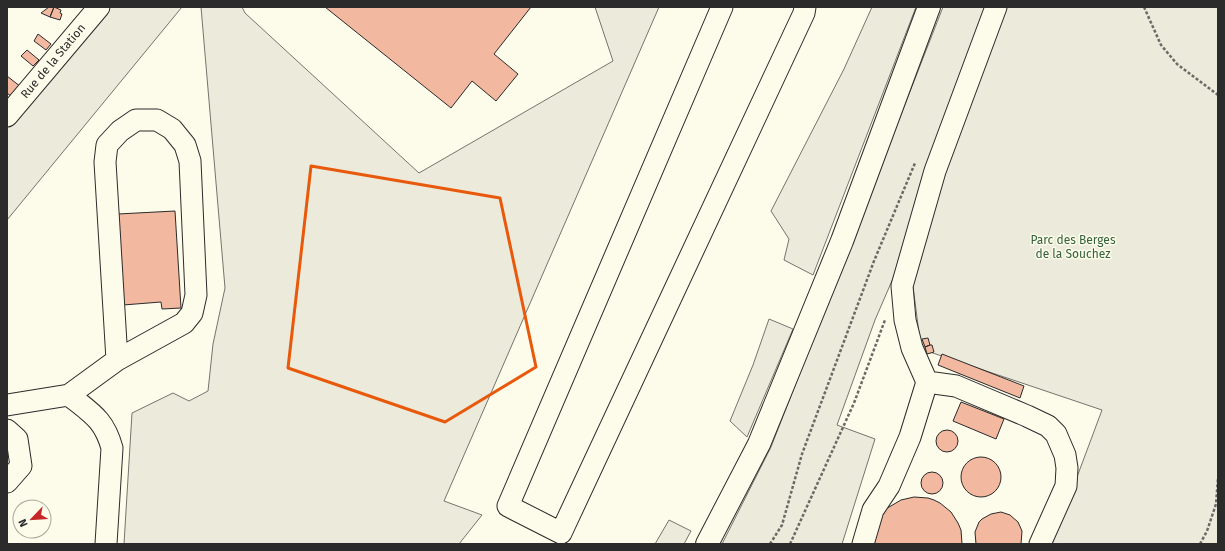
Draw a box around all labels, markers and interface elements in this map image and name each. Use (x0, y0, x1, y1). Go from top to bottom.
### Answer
street label: Rue de la Station (18, 21, 88, 101)
park label: Parc des Berges de la Souchez (1030, 233, 1116, 261)
north arrow (12, 499, 52, 539)
text: N (16, 517, 31, 529)

